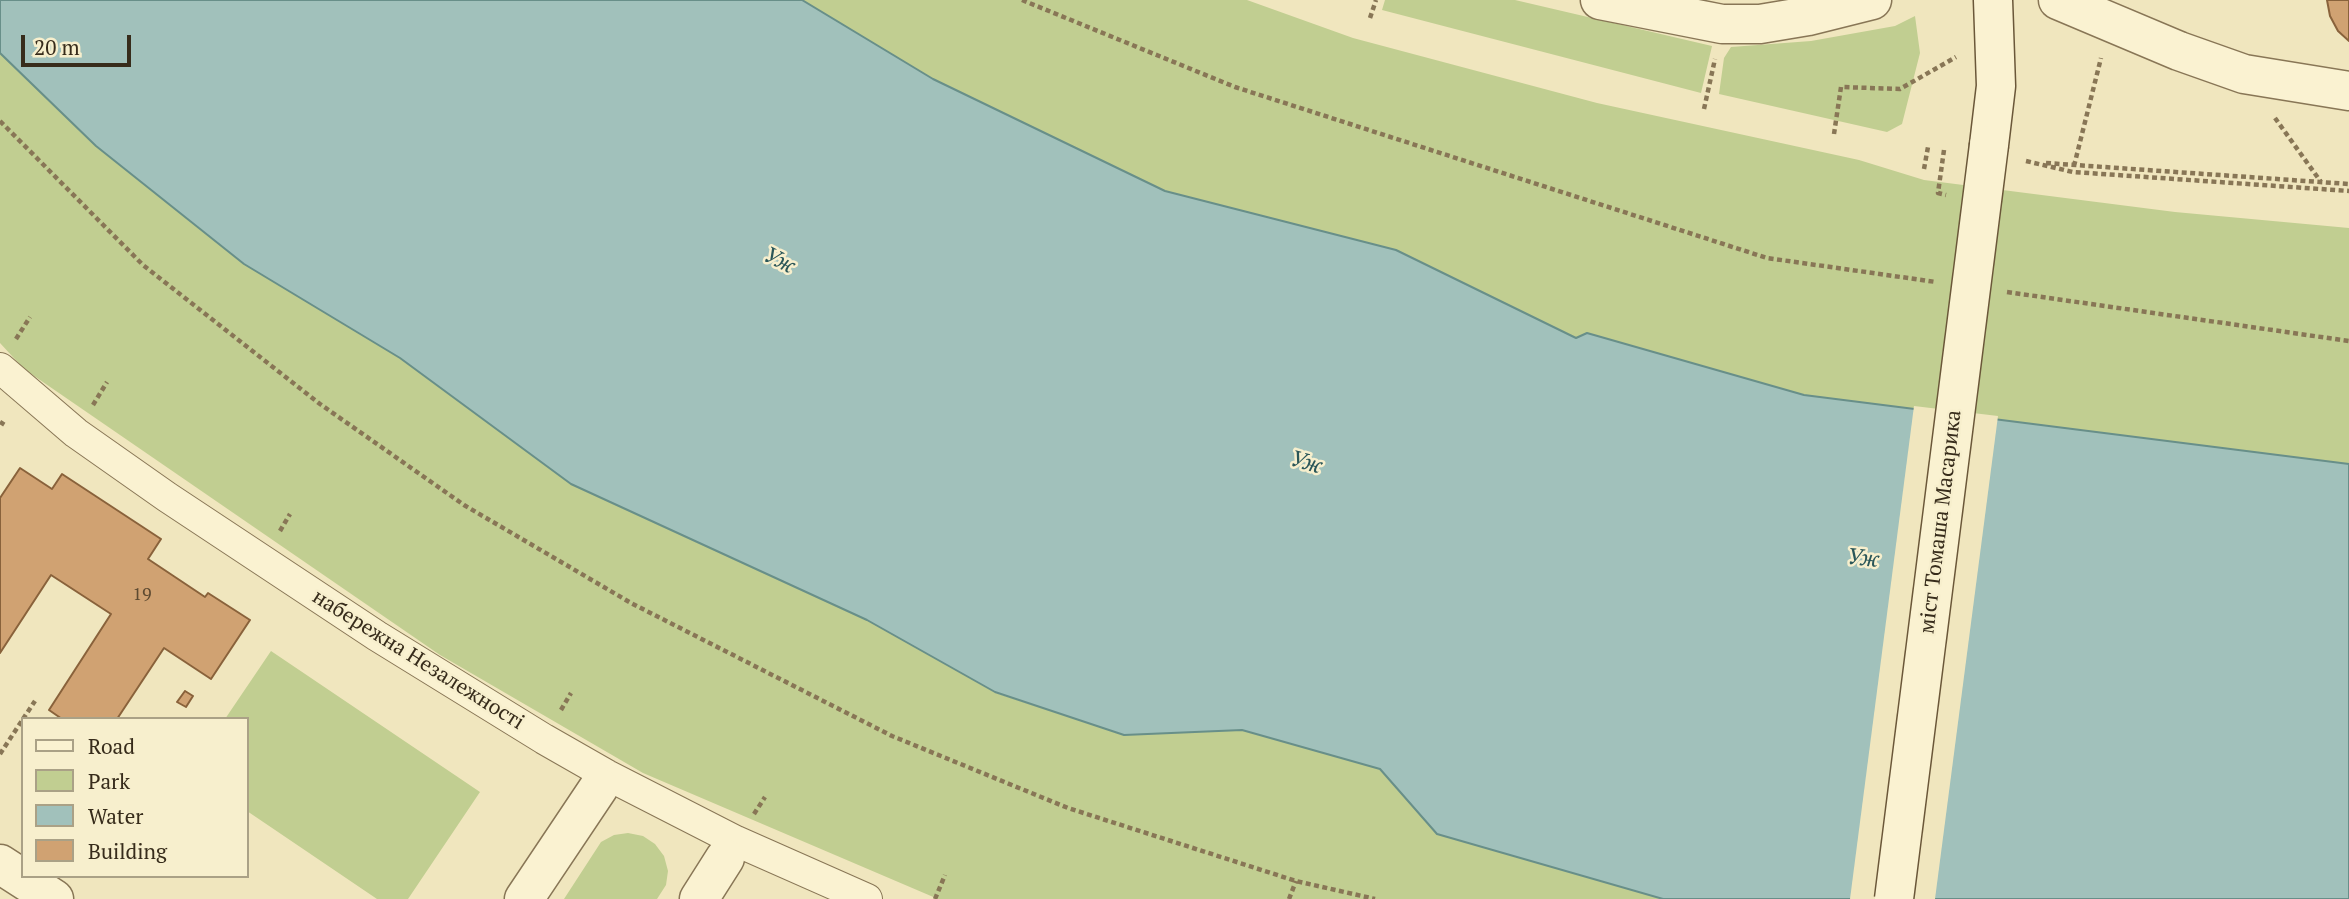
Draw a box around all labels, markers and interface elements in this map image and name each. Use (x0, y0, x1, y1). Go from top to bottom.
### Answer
scale bar (24, 21, 135, 65)
text: 20 m (34, 33, 80, 61)
water label: Уж (759, 242, 799, 280)
street label: міст Томаша Масарика (1915, 409, 1967, 635)
water label: Уж (1287, 445, 1325, 481)
water label: Уж (1846, 544, 1880, 574)
house number: 19 (132, 584, 152, 606)
street label: набережна Незалежності (307, 584, 529, 736)
legend (21, 717, 248, 878)
text: Road (88, 732, 135, 760)
text: Park (88, 767, 130, 795)
text: Water (88, 802, 143, 830)
text: Building (88, 837, 167, 865)

